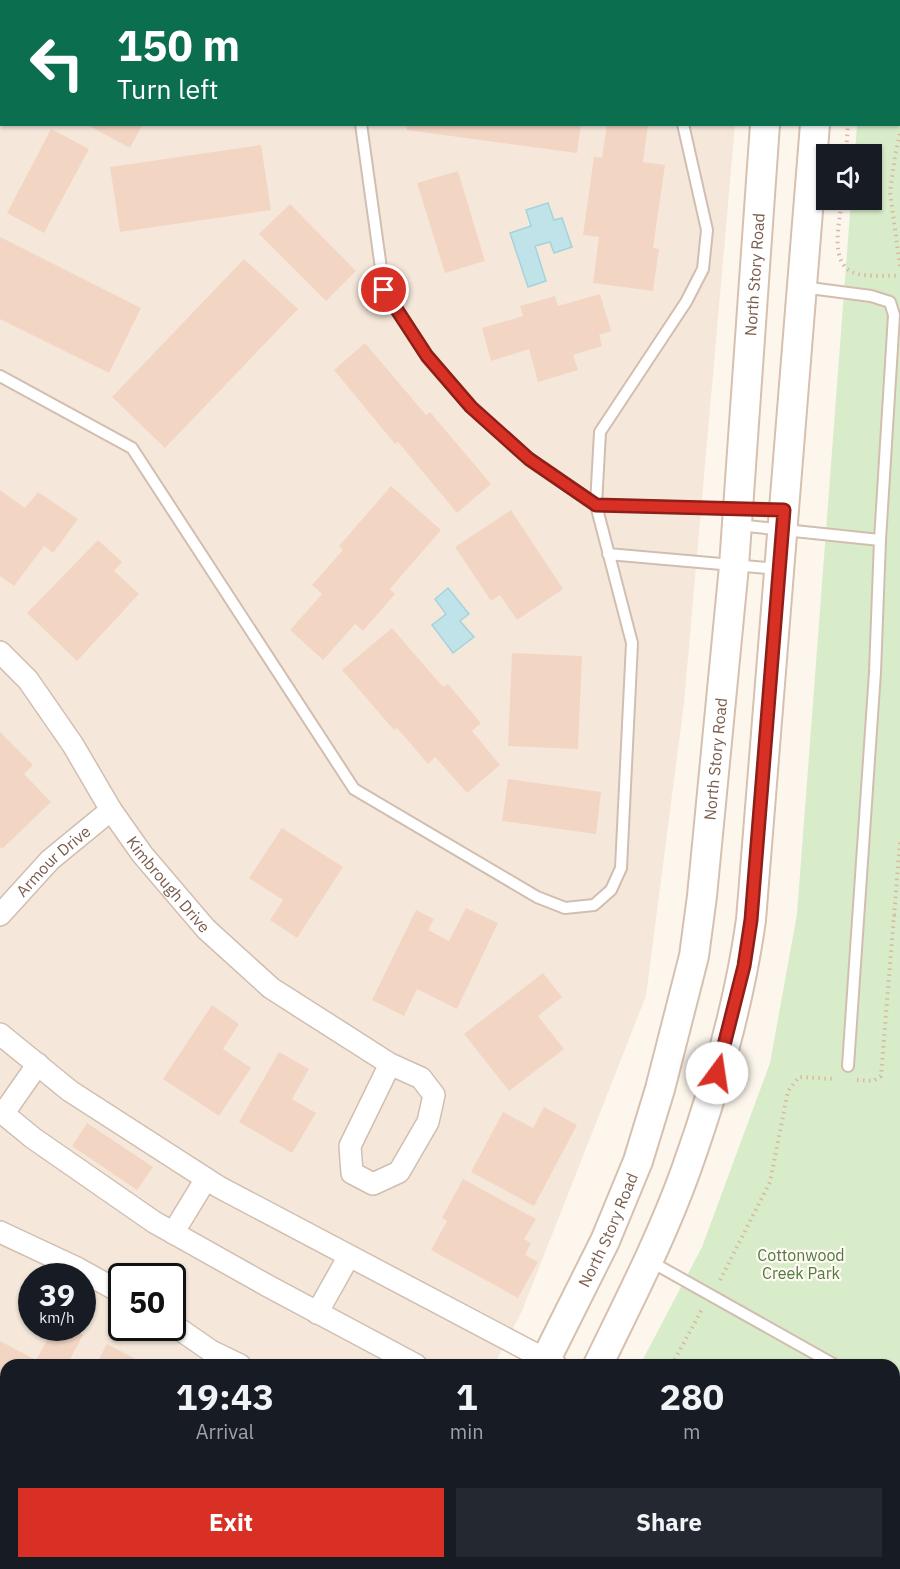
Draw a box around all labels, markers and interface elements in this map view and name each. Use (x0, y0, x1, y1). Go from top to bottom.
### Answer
text: 150 m (117, 18, 240, 73)
icon: left (18, 24, 96, 102)
text: Turn left (117, 71, 218, 106)
map controls (816, 144, 882, 210)
button: sound (816, 144, 882, 210)
street label: North Story Road (740, 212, 769, 337)
pin (358, 264, 409, 315)
icon: arrive (367, 273, 400, 306)
street label: North Story Road (699, 697, 731, 821)
street label: Armour Drive (12, 821, 95, 901)
street label: Kimbrough Drive (122, 832, 215, 937)
position arrow (685, 1041, 749, 1105)
street label: North Story Road (574, 1170, 642, 1290)
park label: Cottonwood Creek Park (757, 1245, 845, 1283)
speed limit sign: 50 (108, 1263, 186, 1341)
text: 39 (39, 1275, 75, 1314)
text: km/h (39, 1308, 75, 1327)
text: 19:43 (176, 1373, 274, 1420)
text: 1 (456, 1373, 478, 1420)
text: 280 (659, 1373, 724, 1420)
text: Arrival (196, 1418, 254, 1445)
text: min (450, 1418, 484, 1445)
text: m (683, 1418, 701, 1445)
button: Exit (18, 1488, 444, 1557)
button: Share (456, 1488, 882, 1557)

